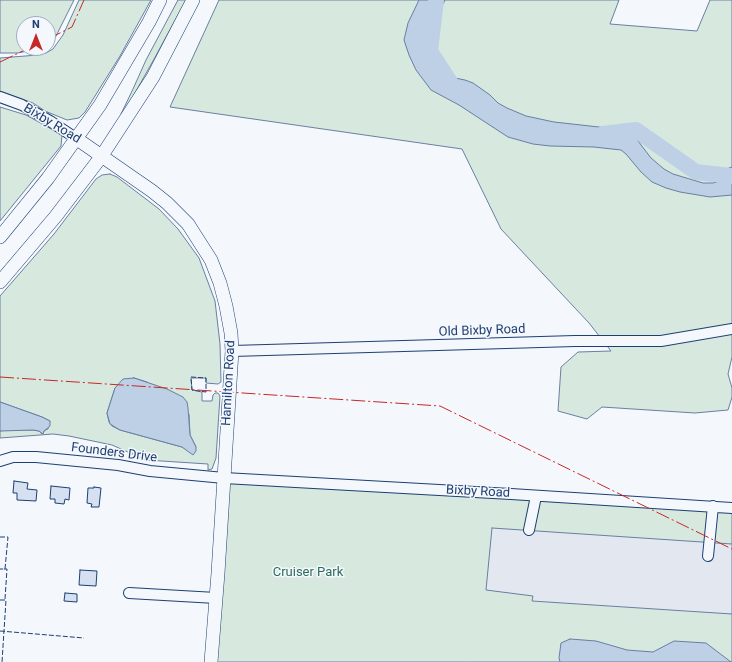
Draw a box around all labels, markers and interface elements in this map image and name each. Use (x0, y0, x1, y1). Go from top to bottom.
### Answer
north arrow (16, 16, 56, 56)
text: N (32, 18, 40, 31)
street label: Bixby Road (20, 101, 84, 147)
street label: Old Bixby Road (438, 322, 526, 340)
street label: Hamilton Road (219, 340, 239, 426)
street label: Founders Drive (70, 440, 158, 466)
street label: Bixby Road (446, 483, 510, 501)
park label: Cruiser Park (273, 565, 343, 581)

